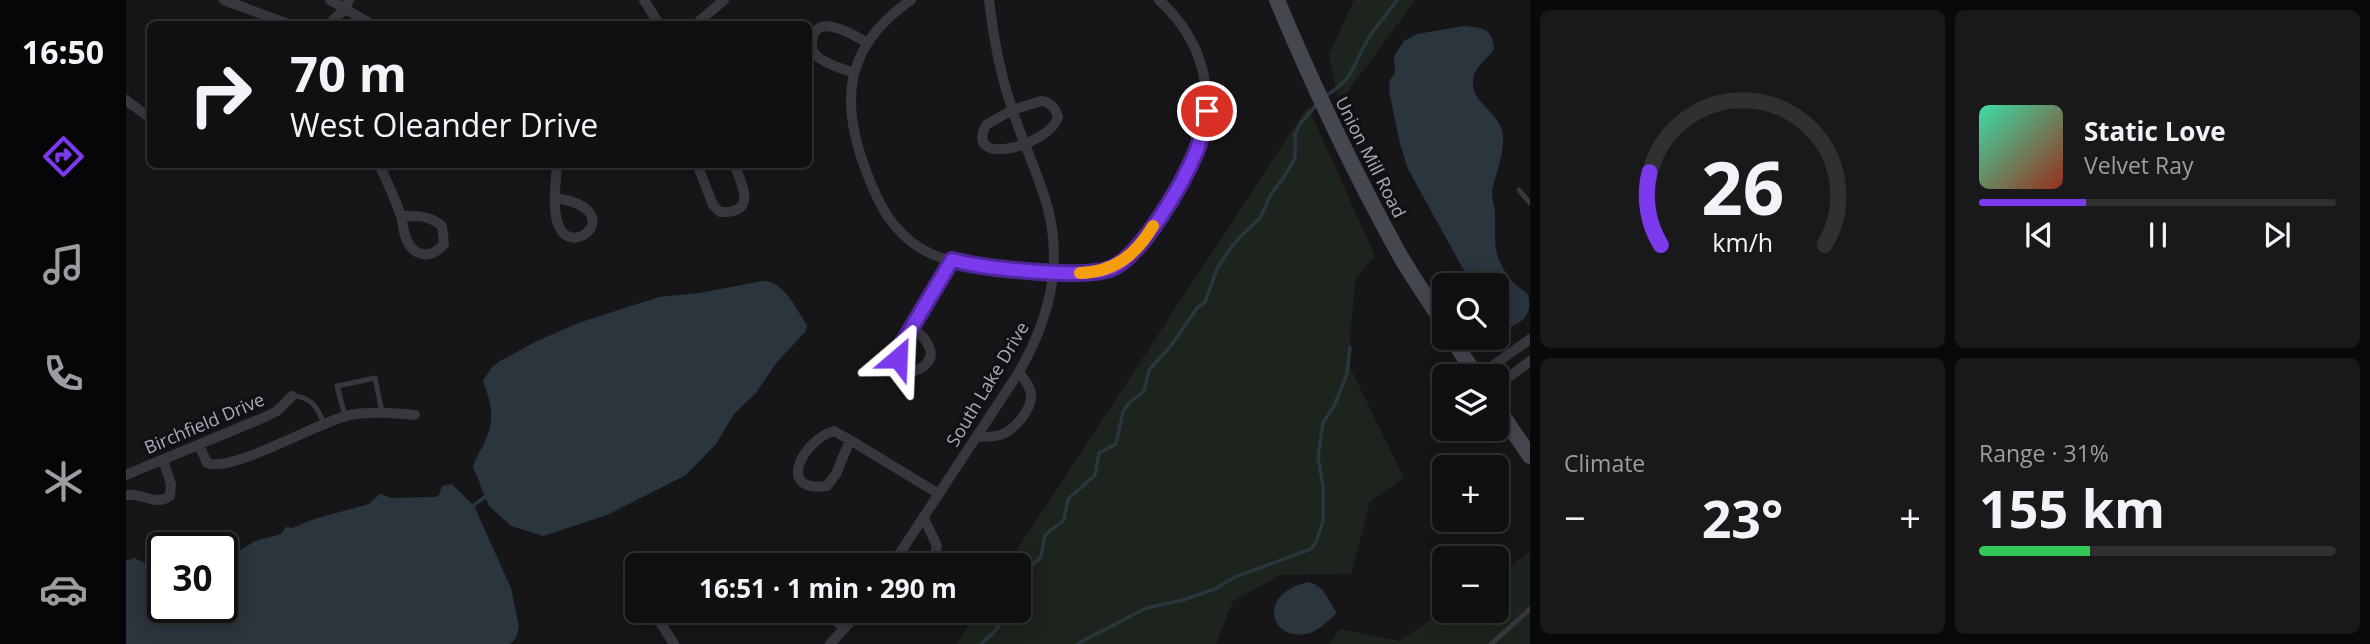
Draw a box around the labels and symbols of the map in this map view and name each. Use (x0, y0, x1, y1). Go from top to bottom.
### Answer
pin (1177, 81, 1237, 141)
street label: Union Mill Road (1330, 92, 1412, 222)
street label: South Lake Drive (940, 317, 1034, 451)
position arrow (861, 321, 935, 395)
street label: Birchfield Drive (140, 387, 268, 459)
speed limit sign: 30 (147, 532, 238, 623)

